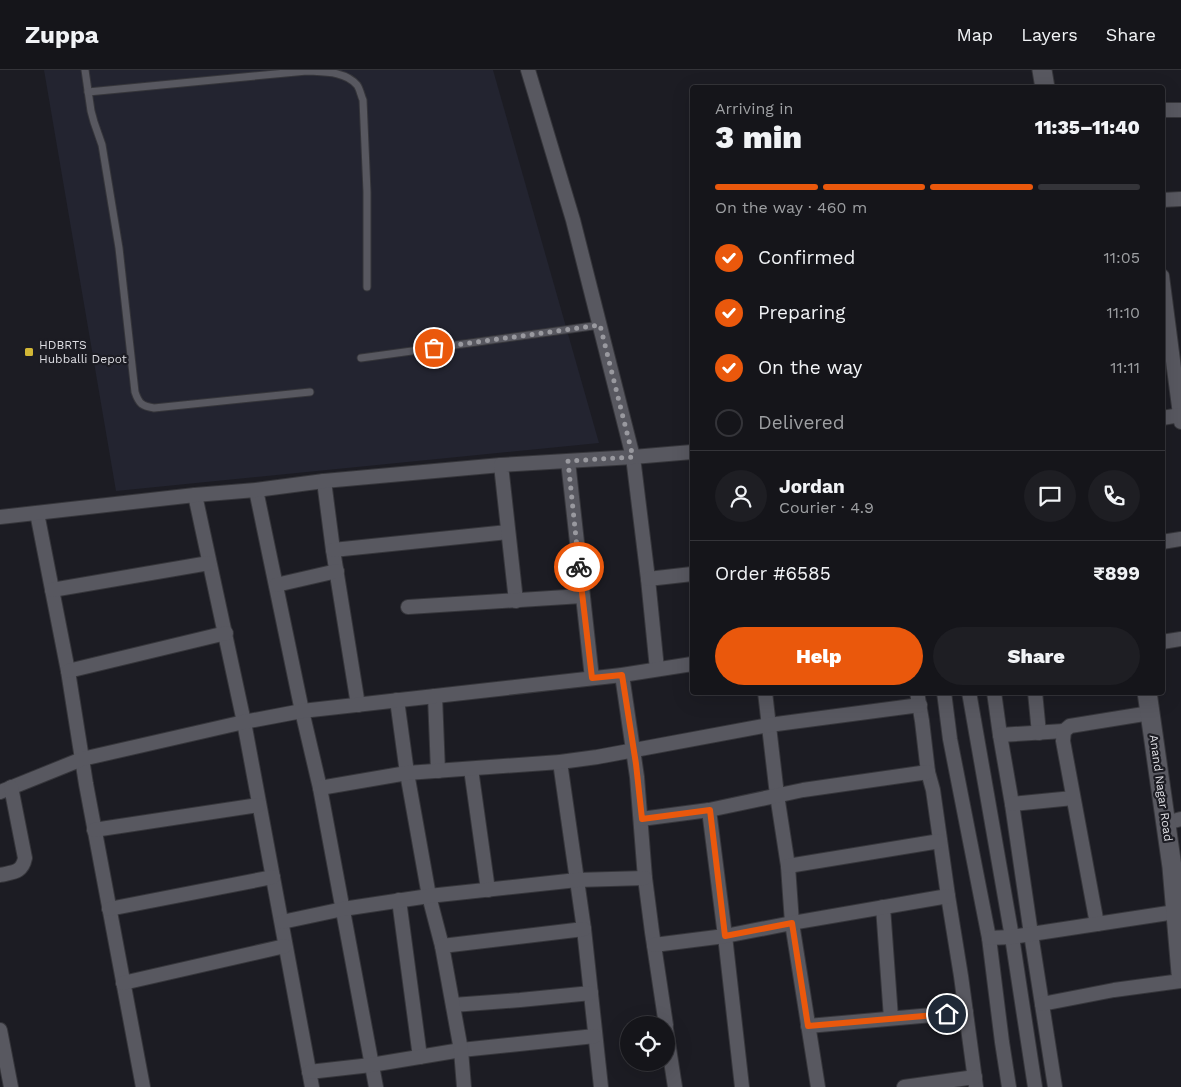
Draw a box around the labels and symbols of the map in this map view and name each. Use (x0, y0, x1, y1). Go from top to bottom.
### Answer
pin (413, 327, 455, 369)
place label: HDBRTS Hubballi Depot (39, 338, 127, 366)
marker: HDBRTS Hubballi Depot (23, 346, 35, 358)
courier (554, 542, 604, 592)
street label: Anand Nagar Road (1147, 734, 1175, 842)
pin (926, 993, 968, 1035)

